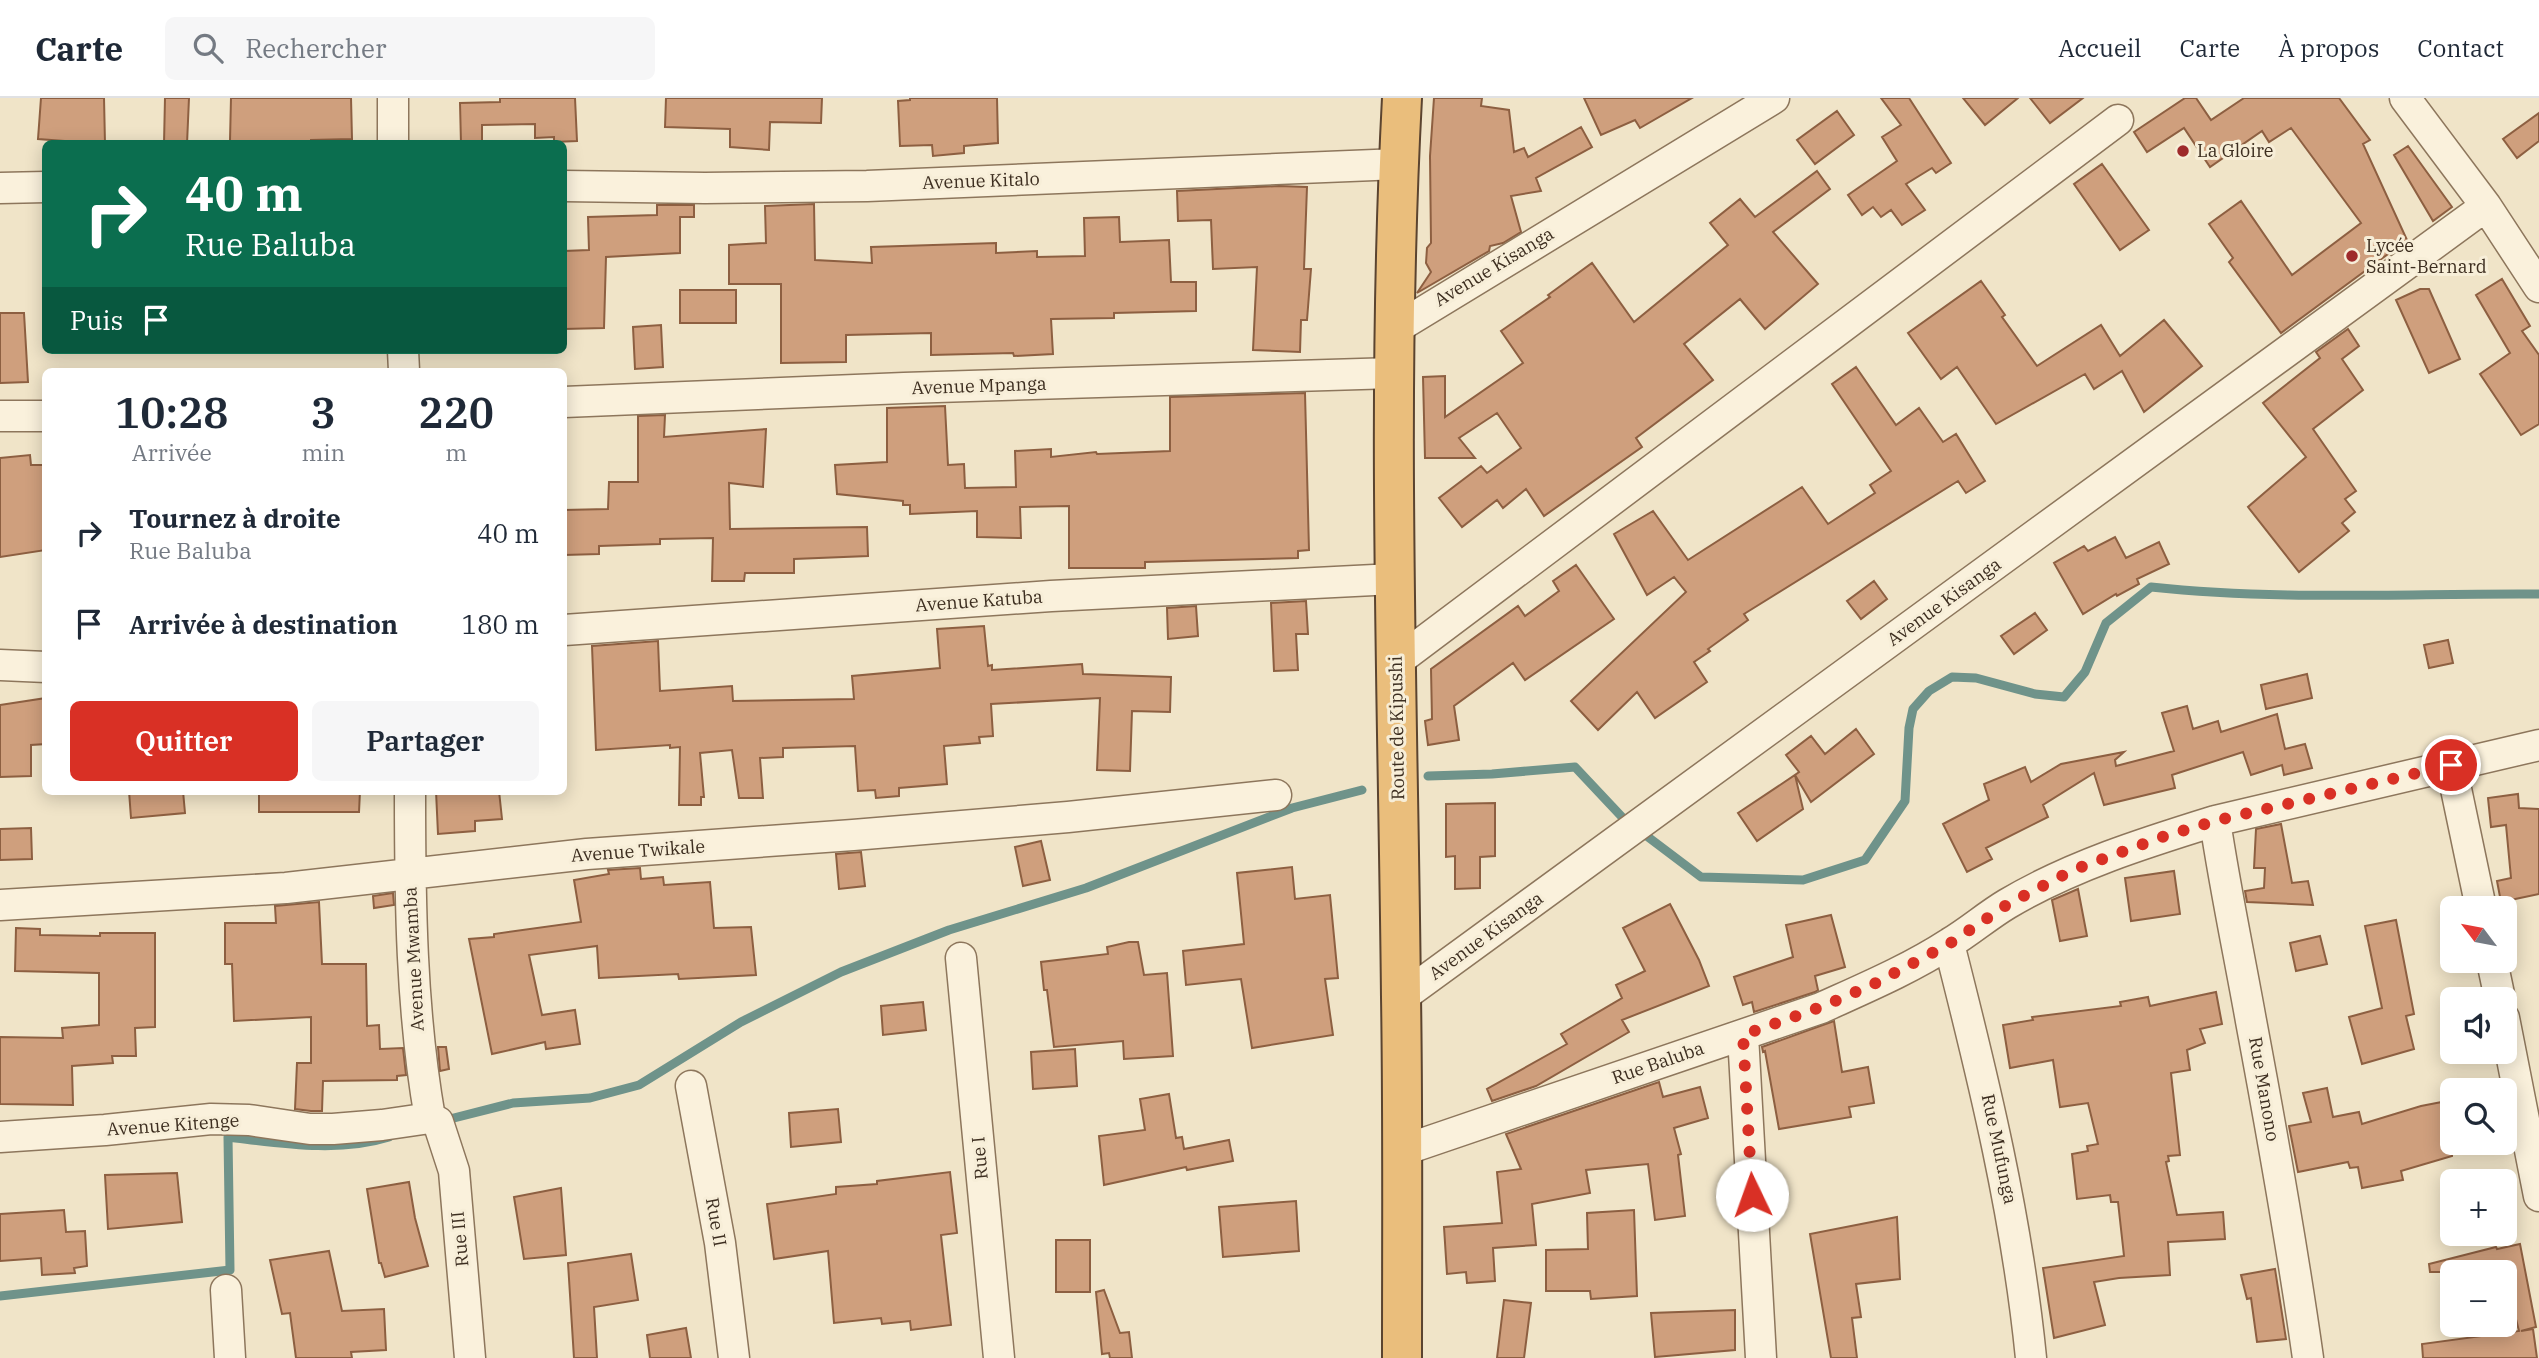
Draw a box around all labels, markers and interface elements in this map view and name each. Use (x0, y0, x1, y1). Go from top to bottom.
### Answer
search box (165, 17, 655, 80)
text: Carte (35, 27, 123, 70)
icon: search (189, 29, 227, 67)
text: Rechercher (245, 31, 386, 65)
text: Accueil (2058, 32, 2142, 64)
text: Carte (2180, 32, 2240, 64)
text: À propos (2278, 32, 2379, 64)
text: Contact (2417, 32, 2504, 64)
place label: La Gloire (2197, 139, 2274, 162)
marker: La Gloire (2175, 143, 2191, 159)
text: 40 m (185, 161, 303, 224)
street label: Avenue Kitalo (922, 167, 1040, 194)
icon: right (70, 168, 161, 259)
street label: Avenue Kisanga (1430, 222, 1558, 311)
text: Rue Baluba (185, 223, 356, 265)
place label: Lycée Saint-Bernard (2366, 234, 2487, 278)
marker: Lycée Saint-Bernard (2344, 248, 2360, 264)
icon: arrive (137, 301, 175, 339)
text: Puis (70, 303, 123, 337)
street label: Avenue Mpanga (911, 372, 1047, 399)
text: 10:28 (115, 385, 228, 440)
text: 3 (311, 385, 336, 440)
text: 220 (418, 385, 494, 440)
text: Arrivée (132, 437, 212, 467)
text: min (301, 437, 345, 467)
text: m (445, 437, 467, 467)
text: Tournez à droite (129, 501, 341, 535)
icon: right (70, 514, 108, 552)
text: 40 m (477, 516, 539, 550)
text: Rue Baluba (129, 535, 252, 565)
street label: Avenue Kisanga (1882, 552, 2005, 651)
street label: Avenue Katuba (914, 585, 1044, 616)
icon: arrive (70, 605, 108, 643)
text: Arrivée à destination (129, 607, 398, 641)
text: 180 m (461, 607, 539, 641)
street label: Route de Kipushi (1384, 655, 1409, 800)
button: Quitter (70, 701, 298, 781)
button: Partager (312, 701, 539, 781)
pin (2421, 735, 2481, 795)
icon: arrive (2432, 746, 2470, 784)
street label: Avenue Twikale (570, 834, 706, 867)
street label: Avenue Mwamba (398, 886, 429, 1032)
street label: Avenue Kisanga (1424, 886, 1547, 985)
north arrow (2440, 896, 2516, 973)
map controls (2440, 896, 2517, 1337)
button: sound (2440, 987, 2517, 1064)
street label: Rue Manono (2244, 1035, 2285, 1143)
street label: Rue Baluba (1609, 1036, 1707, 1089)
button: search (2440, 1078, 2517, 1155)
street label: Rue Mufunga (1977, 1092, 2022, 1206)
street label: Avenue Kitenge (106, 1108, 240, 1141)
street label: Rue I (966, 1136, 993, 1181)
position arrow (1715, 1158, 1789, 1232)
button: + (2440, 1169, 2517, 1246)
street label: Rue II (701, 1196, 732, 1248)
street label: Rue III (446, 1210, 473, 1268)
button: − (2440, 1260, 2517, 1337)

